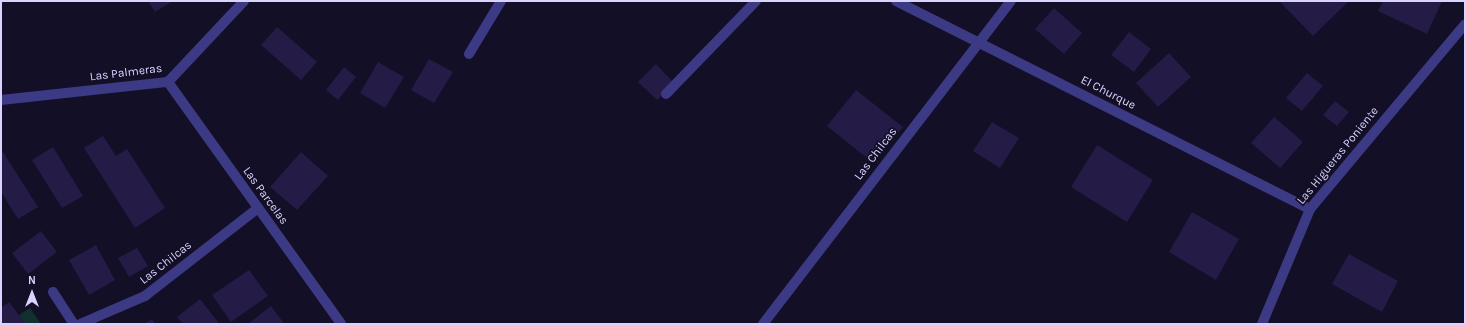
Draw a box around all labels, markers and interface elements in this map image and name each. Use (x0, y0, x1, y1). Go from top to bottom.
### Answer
street label: Las Palmeras (89, 61, 163, 85)
street label: El Churque (1078, 73, 1138, 113)
street label: Las Higueras Poniente (1294, 104, 1382, 208)
street label: Las Chilcas (852, 125, 900, 183)
street label: Las Parcelas (239, 164, 291, 228)
street label: Las Chilcas (137, 238, 195, 288)
north arrow (12, 273, 52, 313)
text: N (28, 274, 36, 287)

